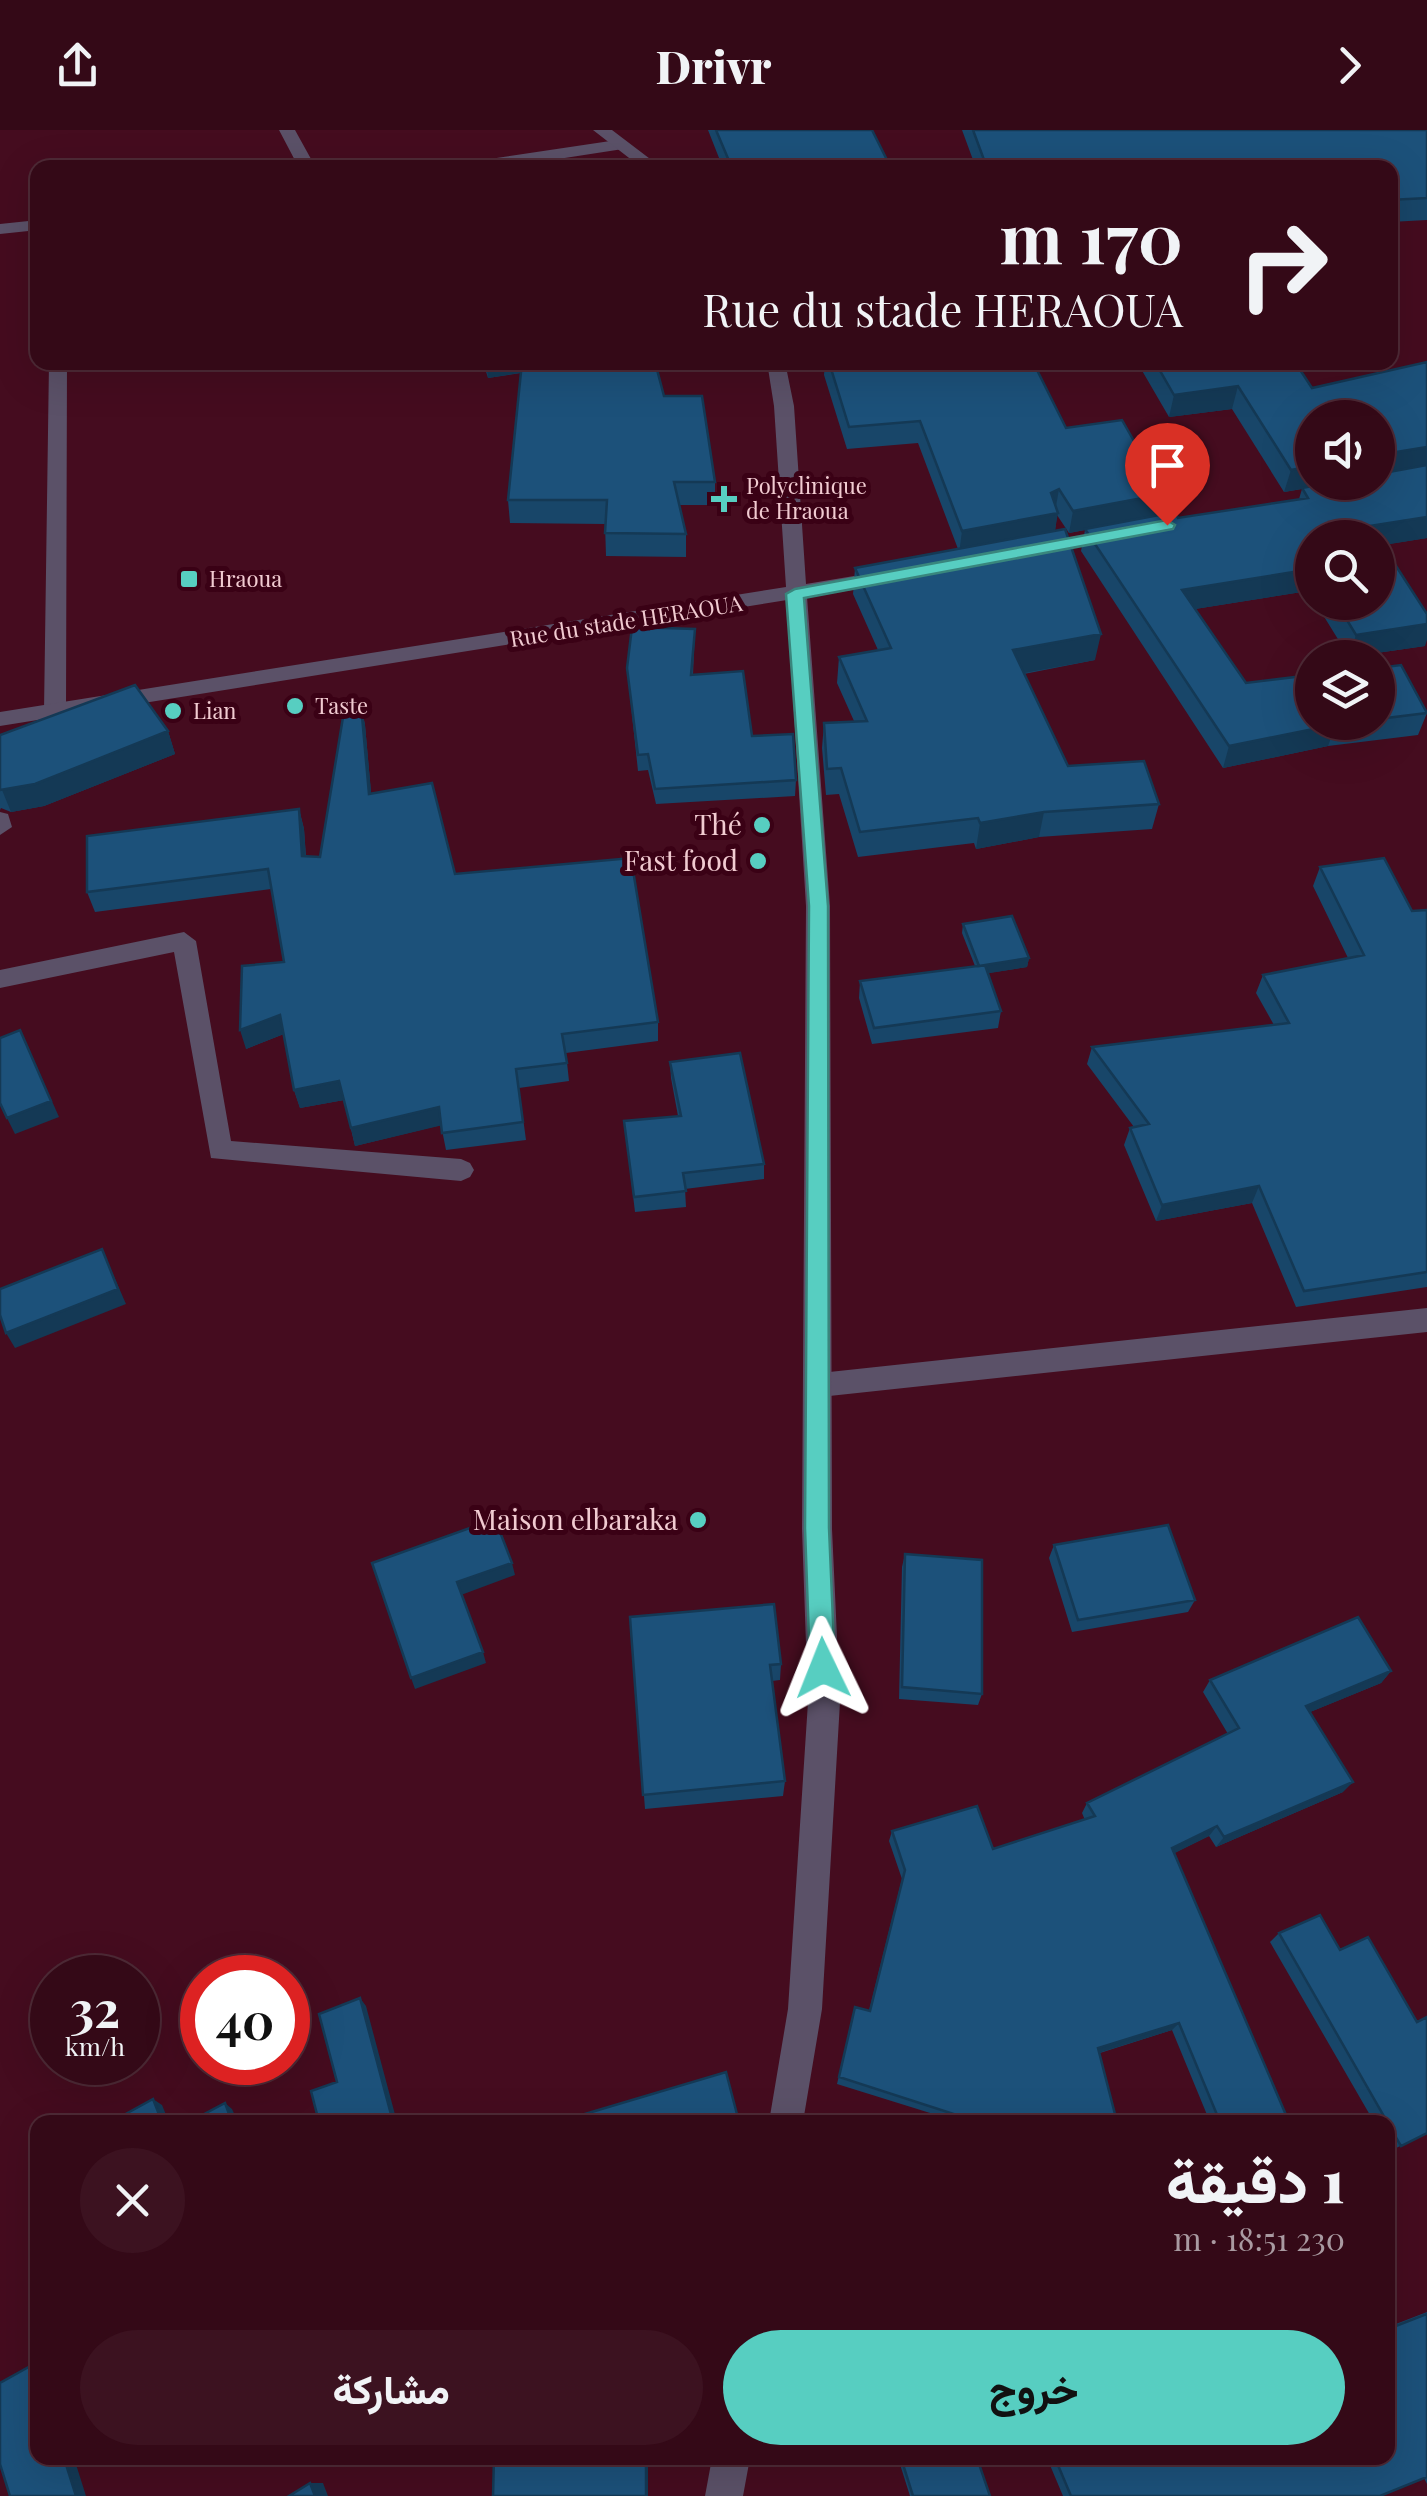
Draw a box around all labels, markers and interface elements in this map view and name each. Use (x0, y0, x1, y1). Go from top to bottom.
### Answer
text: Drivr (656, 35, 771, 95)
icon: share (50, 38, 105, 93)
icon: forward (1322, 38, 1377, 93)
text: 170 m (1000, 188, 1183, 282)
icon: right (1218, 200, 1348, 330)
text: Rue du stade HERAOUA (702, 278, 1183, 338)
map controls (1295, 400, 1395, 740)
button: sound (1295, 400, 1395, 500)
pin (1125, 423, 1210, 526)
icon: arrive (1140, 438, 1195, 493)
place label: Polyclinique de Hraoua (746, 470, 867, 525)
marker: Polyclinique de Hraoua (711, 486, 737, 512)
button: search (1295, 520, 1395, 620)
place label: Hraoua (209, 563, 282, 593)
marker: Hraoua (178, 568, 200, 590)
street label: Rue du stade HERAOUA (507, 587, 744, 653)
button: layers (1295, 640, 1395, 740)
place label: Taste (315, 690, 368, 720)
place label: Lian (193, 695, 236, 725)
marker: Taste (284, 695, 306, 717)
marker: Lian (162, 700, 184, 722)
place label: Thé (694, 805, 742, 842)
marker: Thé (751, 814, 773, 836)
place label: Fast food (624, 841, 738, 878)
marker: Fast food (747, 850, 769, 872)
place label: Maison elbaraka (473, 1500, 678, 1537)
marker: Maison elbaraka (687, 1509, 709, 1531)
position arrow (771, 1616, 875, 1720)
speed limit sign: 40 (180, 1955, 310, 2085)
text: 32 (70, 1974, 120, 2041)
text: km/h (65, 2029, 125, 2062)
text: 1 دقيقة (1166, 2138, 1345, 2218)
button: close (80, 2148, 185, 2253)
text: 230 m · 18:51 (1173, 2216, 1345, 2259)
button: مشاركة (80, 2330, 703, 2445)
button: خروج (723, 2330, 1345, 2445)

